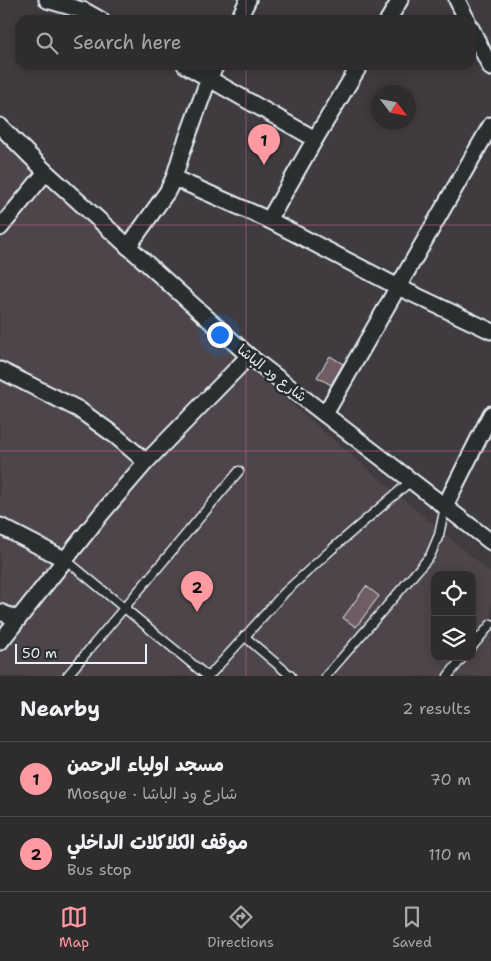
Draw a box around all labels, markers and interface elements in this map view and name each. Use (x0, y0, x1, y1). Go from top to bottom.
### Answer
search box (15, 15, 476, 70)
icon: search (33, 29, 61, 57)
text: Search here (73, 30, 182, 55)
north arrow (371, 85, 416, 130)
pin: 1 (248, 124, 280, 165)
your location (207, 322, 233, 348)
street label: شارع ود الباشا (233, 340, 310, 406)
pin: 2 (181, 571, 213, 612)
map controls (431, 571, 476, 661)
button: locate (431, 571, 476, 616)
button: layers (431, 616, 476, 661)
scale bar (15, 641, 148, 664)
text: 50 m (22, 644, 57, 662)
text: Nearby (20, 695, 100, 723)
text: 2 results (402, 698, 471, 719)
text: مسجد اولياء الرحمن (67, 752, 224, 777)
text: 1 (32, 769, 40, 790)
text: 70 m (430, 769, 471, 790)
text: Mosque · شارع ود الباشا (67, 783, 237, 804)
text: موقف الكلاكلات الداخلي (67, 830, 248, 855)
text: 2 (30, 844, 42, 865)
text: 110 m (428, 844, 471, 865)
text: Bus stop (67, 859, 132, 880)
tab: Map (59, 903, 89, 951)
tab: Directions (207, 903, 274, 951)
tab: Saved (392, 903, 432, 951)

